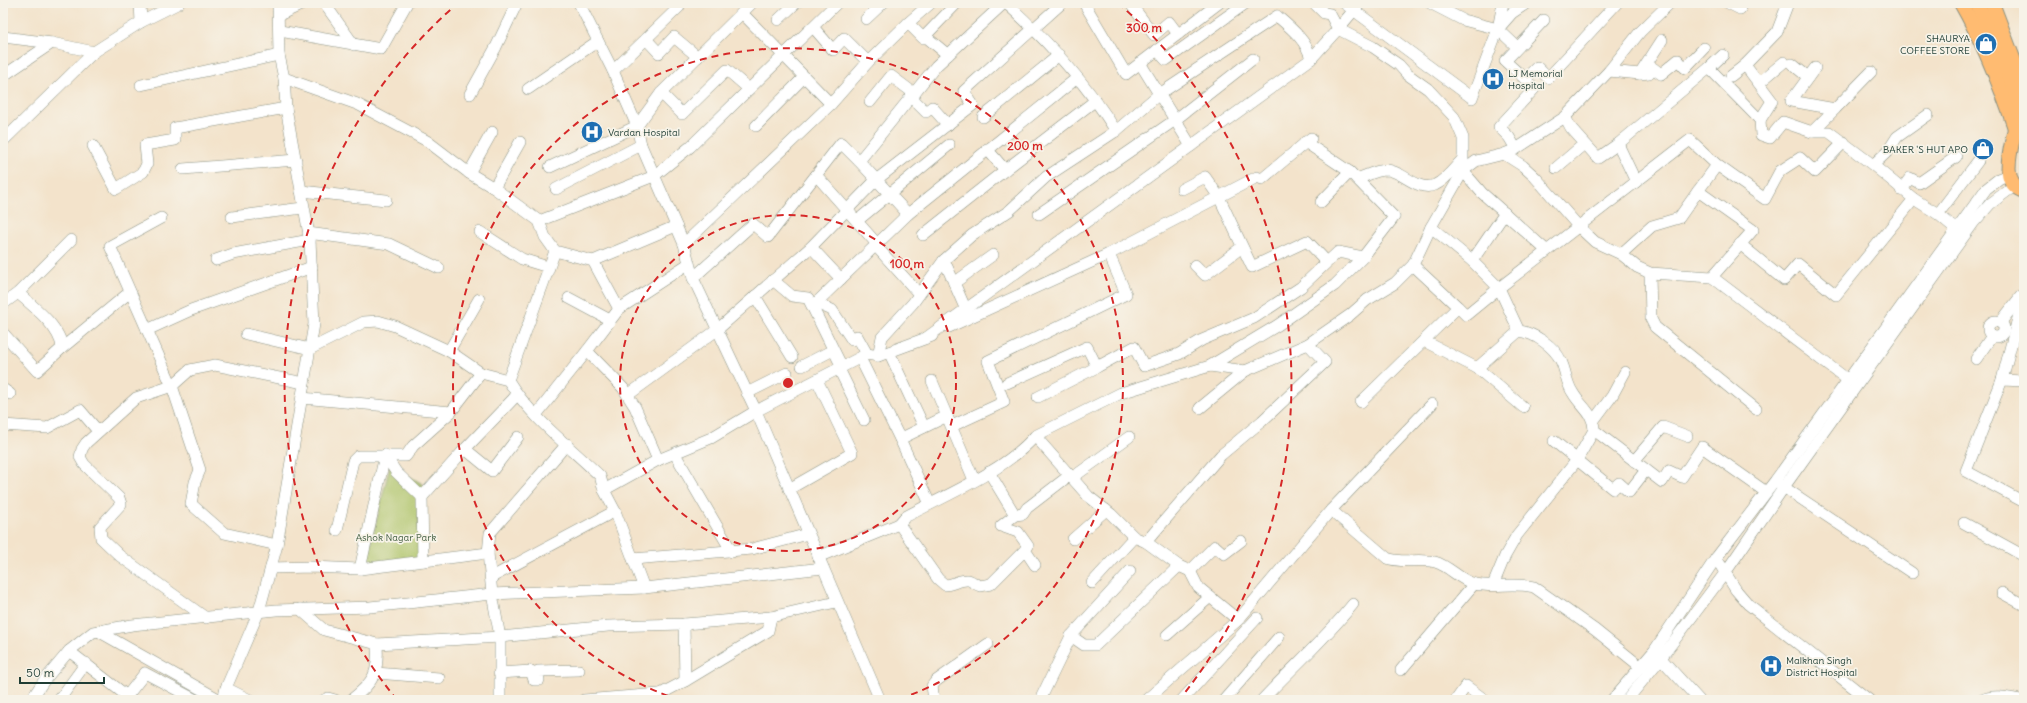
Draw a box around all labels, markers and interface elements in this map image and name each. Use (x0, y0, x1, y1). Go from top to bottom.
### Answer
text: 300 m (1126, 20, 1162, 35)
shop icon: SHAURYA COFFEE STORE (1973, 31, 1999, 57)
place label: SHAURYA COFFEE STORE (1900, 32, 1971, 57)
hospital icon: LJ Memorial Hospital (1480, 66, 1506, 92)
place label: LJ Memorial Hospital (1508, 67, 1563, 92)
hospital icon: Vardan Hospital (579, 119, 605, 145)
place label: Vardan Hospital (608, 126, 680, 139)
shop icon: BAKER 'S HUT APO (1970, 136, 1996, 162)
text: 200 m (1007, 138, 1043, 153)
place label: BAKER 'S HUT APO (1883, 143, 1968, 156)
text: 100 m (890, 256, 924, 271)
centre of rings (781, 376, 795, 390)
park label: Ashok Nagar Park (356, 531, 436, 544)
hospital icon: Malkhan Singh District Hospital (1758, 653, 1784, 679)
place label: Malkhan Singh District Hospital (1786, 654, 1857, 679)
scale bar (20, 659, 104, 685)
text: 50 m (26, 665, 55, 680)

